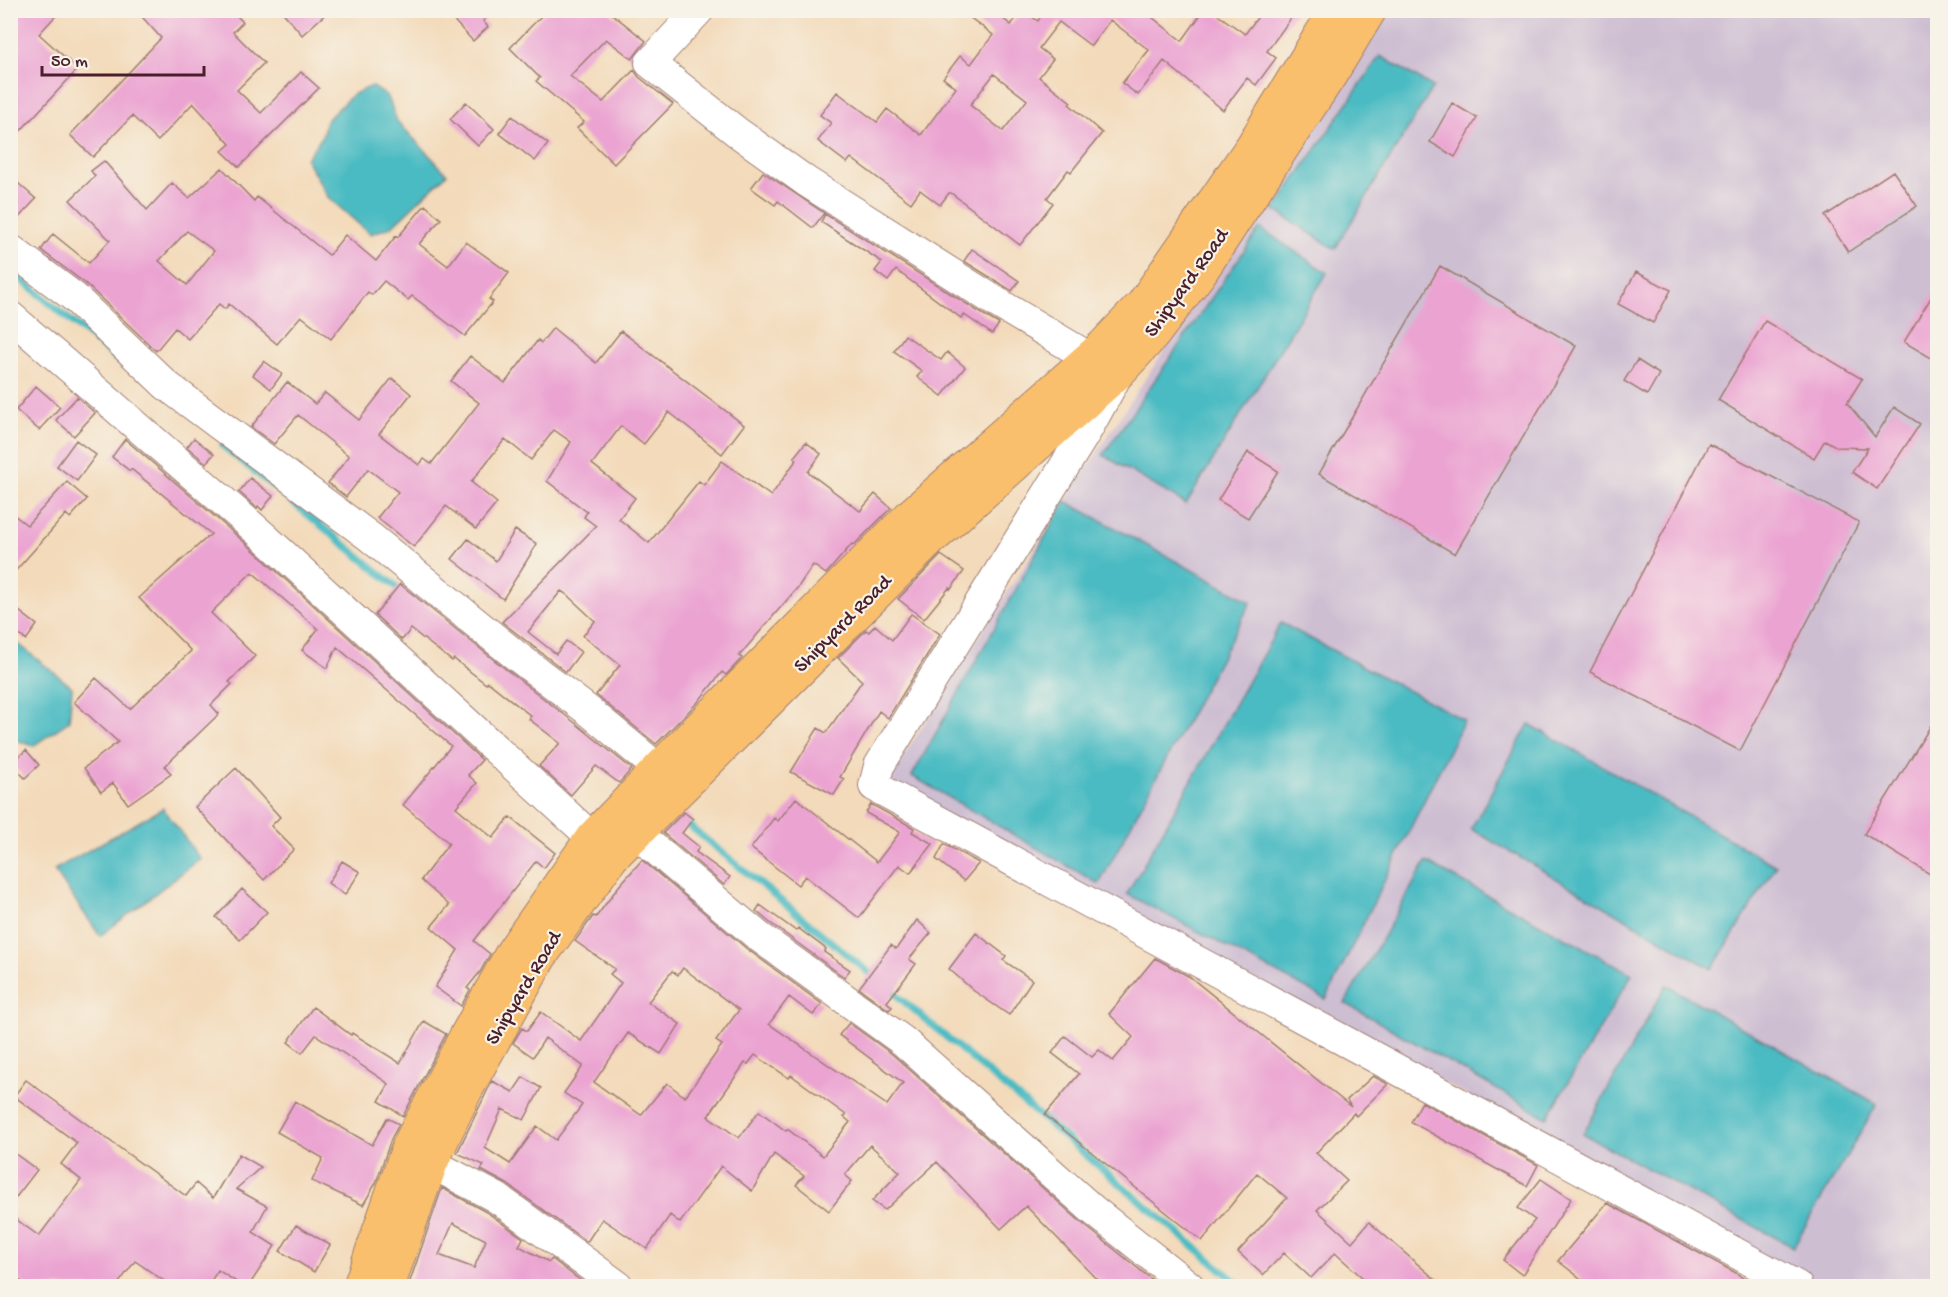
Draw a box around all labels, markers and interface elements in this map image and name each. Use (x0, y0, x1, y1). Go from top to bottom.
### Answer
scale bar (42, 39, 204, 77)
text: 50 m (51, 52, 88, 73)
street label: Shipyard Road (1140, 223, 1237, 343)
street label: Shipyard Road (790, 570, 899, 679)
street label: Shipyard Road (481, 926, 570, 1051)

